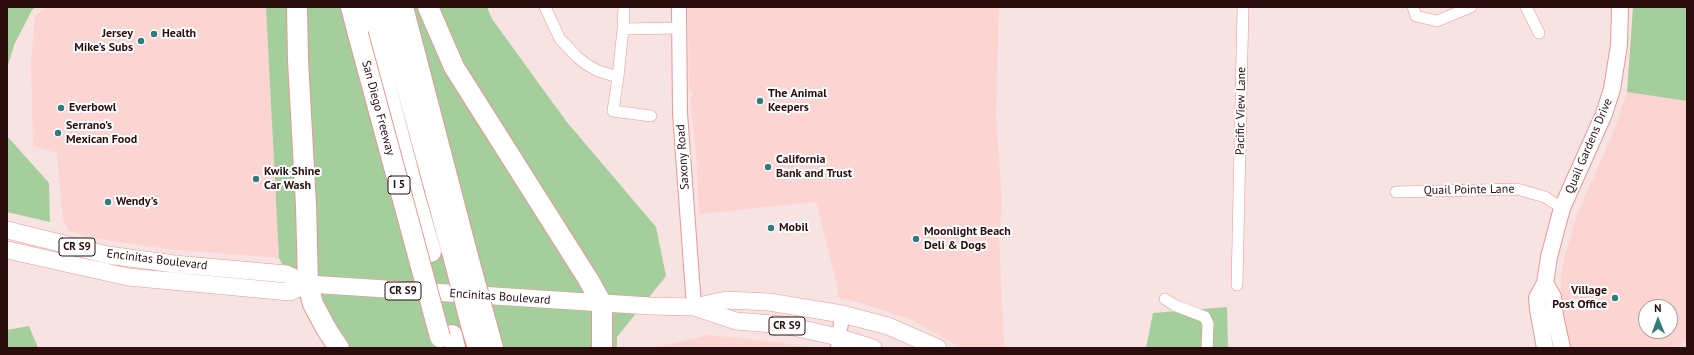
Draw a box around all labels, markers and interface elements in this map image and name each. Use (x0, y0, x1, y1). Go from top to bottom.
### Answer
place label: Jersey Mike's Subs (74, 27, 133, 55)
place label: Health (162, 27, 196, 41)
marker: Health (149, 29, 159, 39)
marker: Jersey Mike's Subs (136, 36, 146, 46)
street label: San Diego Freeway (358, 59, 398, 157)
street label: Pacific View Lane (1233, 67, 1249, 155)
place label: The Animal Keepers (768, 87, 827, 115)
marker: The Animal Keepers (755, 96, 765, 106)
street label: Quail Gardens Drive (1562, 96, 1616, 196)
place label: Everbowl (69, 101, 116, 115)
marker: Everbowl (56, 103, 66, 113)
place label: Serrano's Mexican Food (66, 119, 137, 147)
street label: Saxony Road (674, 124, 692, 190)
marker: Serrano's Mexican Food (53, 128, 63, 138)
place label: California Bank and Trust (776, 153, 852, 181)
marker: California Bank and Trust (763, 162, 773, 172)
place label: Kwik Shine Car Wash (264, 165, 320, 193)
marker: Kwik Shine Car Wash (251, 174, 261, 184)
road number: I 5 (388, 176, 410, 194)
street label: Quail Pointe Lane (1423, 182, 1515, 198)
place label: Wendy's (116, 195, 158, 209)
marker: Wendy's (103, 197, 113, 207)
place label: Mobil (779, 221, 808, 235)
marker: Mobil (766, 223, 776, 233)
place label: Moonlight Beach Deli & Dogs (924, 225, 1011, 253)
marker: Moonlight Beach Deli & Dogs (911, 234, 921, 244)
road number: CR S9 (59, 238, 95, 256)
street label: Encinitas Boulevard (106, 247, 208, 273)
road number: CR S9 (385, 282, 421, 300)
place label: Village Post Office (1552, 284, 1607, 312)
street label: Encinitas Boulevard (449, 286, 551, 308)
marker: Village Post Office (1610, 293, 1620, 303)
north arrow (1638, 299, 1678, 339)
text: N (1654, 301, 1662, 315)
road number: CR S9 (769, 317, 805, 335)

